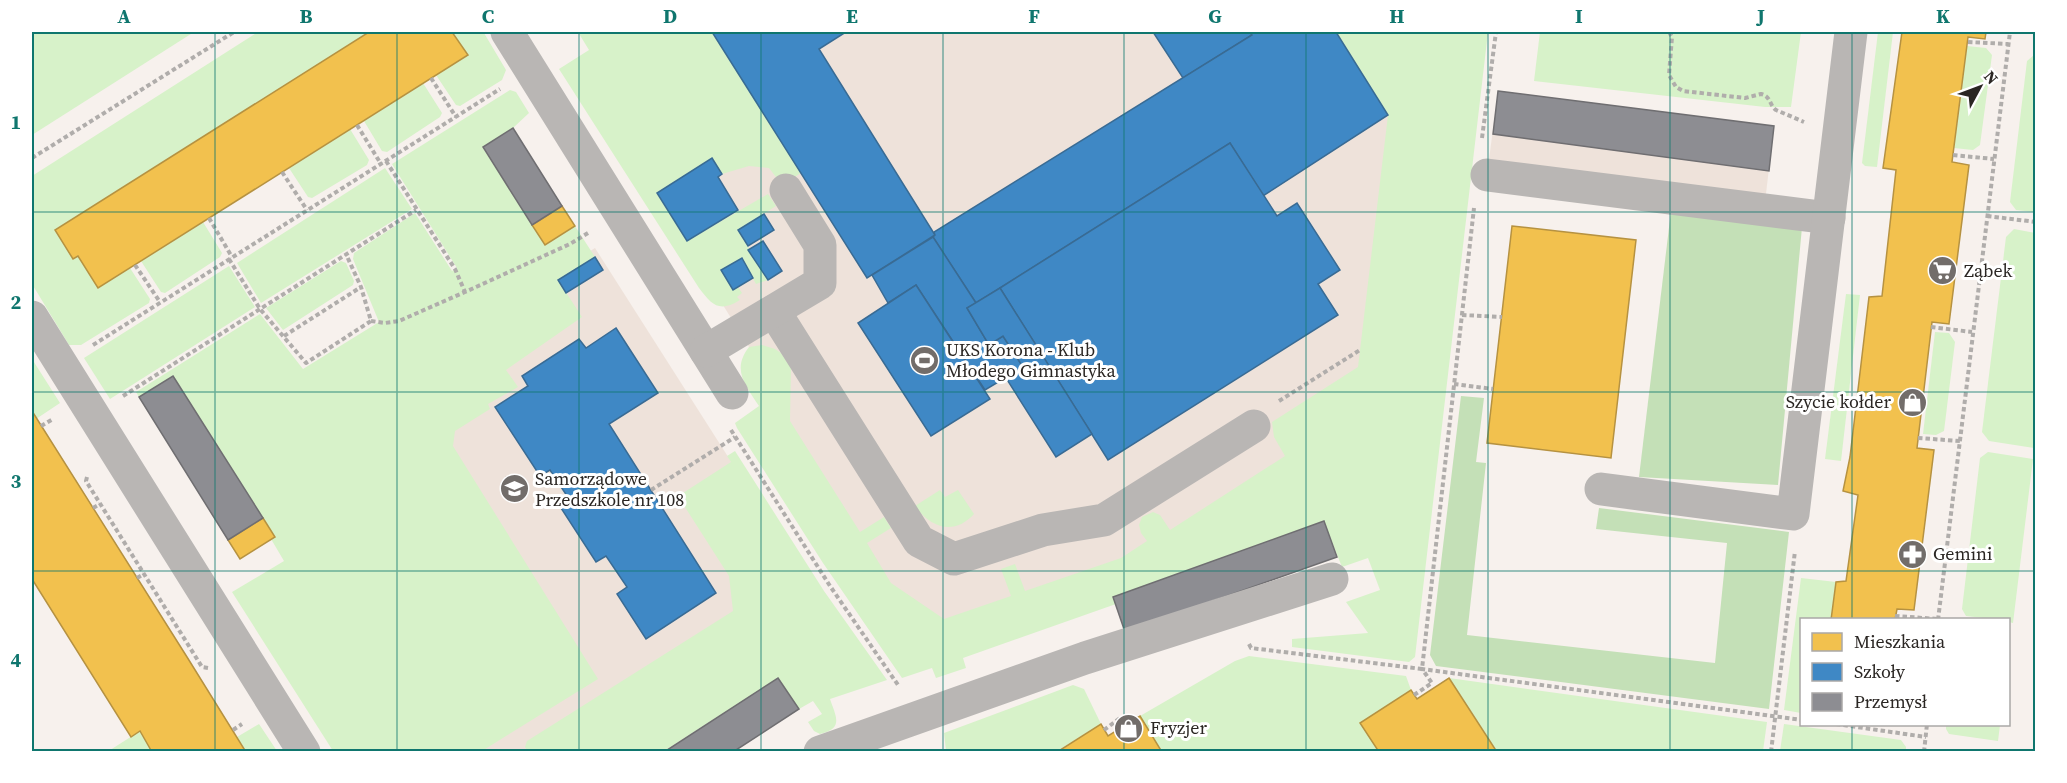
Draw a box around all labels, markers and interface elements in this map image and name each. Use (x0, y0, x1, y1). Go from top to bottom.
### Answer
text: A (117, 2, 131, 30)
text: B (299, 2, 313, 30)
text: C (482, 2, 494, 30)
text: D (663, 2, 677, 30)
text: E (846, 2, 858, 30)
text: F (1028, 2, 1040, 30)
text: G (1208, 2, 1222, 30)
text: H (1389, 2, 1405, 30)
text: I (1575, 2, 1583, 30)
text: J (1755, 2, 1765, 30)
text: K (1936, 2, 1950, 30)
north arrow (1950, 57, 2010, 117)
text: N (1979, 66, 2004, 89)
text: 1 (11, 108, 21, 136)
supermarket icon: Ząbek (1927, 255, 1959, 287)
place label: Ząbek (1964, 258, 2012, 283)
text: 2 (11, 288, 22, 316)
place label: UKS Korona - Klub Młodego Gimnastyka (946, 337, 1116, 383)
sports icon: UKS Korona - Klub Młodego Gimnastyka (909, 344, 941, 376)
shop icon: Szycie kołder (1896, 386, 1928, 418)
place label: Szycie kołder (1786, 389, 1891, 414)
place label: Samorządowe Przedszkole nr 108 (535, 466, 684, 512)
text: 3 (11, 467, 22, 495)
school or university icon: Samorządowe Przedszkole nr 108 (498, 473, 530, 505)
pharmacy icon: Gemini (1896, 538, 1928, 570)
place label: Gemini (1933, 541, 1992, 566)
legend (1800, 618, 2010, 726)
text: Mieszkania (1854, 629, 1946, 654)
text: 4 (11, 646, 22, 674)
text: Szkoły (1854, 659, 1906, 684)
text: Przemysł (1854, 689, 1927, 714)
shop icon: Fryzjer (1113, 712, 1145, 744)
place label: Fryzjer (1150, 715, 1207, 740)

